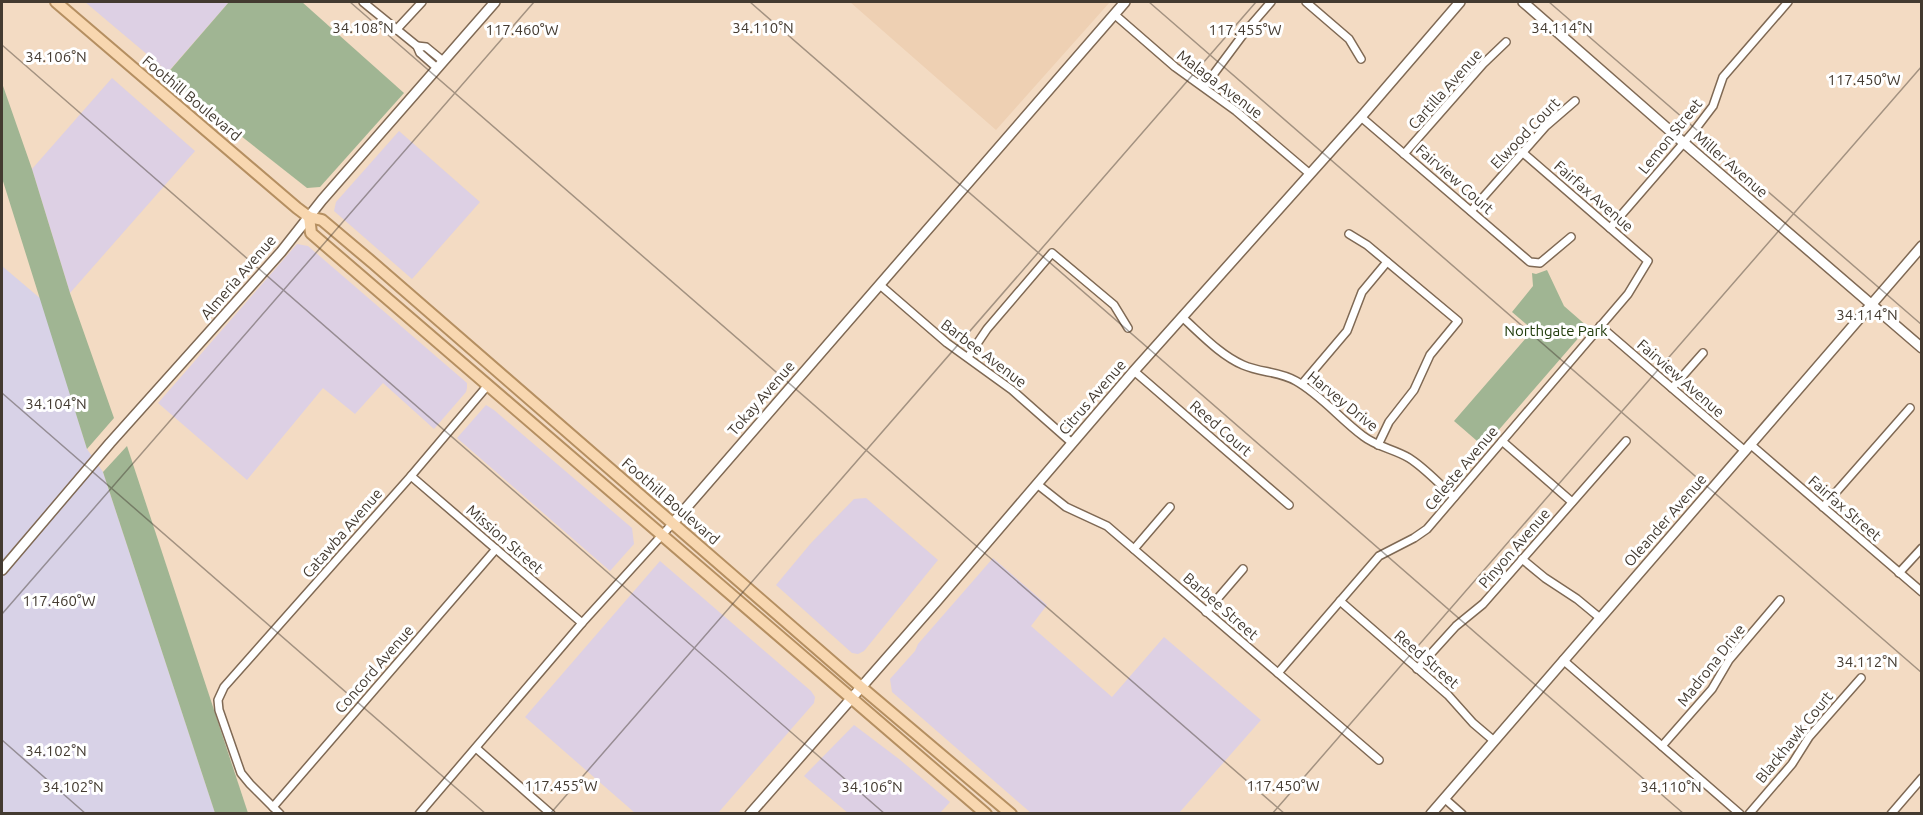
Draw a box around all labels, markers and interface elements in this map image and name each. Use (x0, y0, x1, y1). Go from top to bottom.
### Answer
text: 34.108°N (332, 19, 394, 36)
text: 34.110°N (732, 19, 794, 36)
text: 34.114°N (1531, 19, 1593, 36)
text: 117.460°W (485, 21, 559, 38)
text: 117.455°W (1208, 21, 1282, 38)
street label: Malaga Avenue (1174, 46, 1266, 122)
street label: Cartilla Avenue (1405, 46, 1485, 132)
text: 34.106°N (25, 48, 87, 65)
street label: Foothill Boulevard (139, 52, 245, 144)
text: 117.450°W (1827, 71, 1901, 88)
street label: Elwood Court (1487, 94, 1563, 172)
street label: Lemon Street (1635, 95, 1705, 177)
street label: Miller Avenue (1691, 127, 1771, 201)
street label: Fairview Court (1413, 141, 1497, 217)
street label: Fairfax Avenue (1551, 157, 1637, 235)
street label: Almeria Avenue (197, 231, 279, 323)
text: 34.114°N (1836, 306, 1898, 323)
street label: Barbee Avenue (938, 315, 1030, 391)
park label: Northgate Park (1504, 322, 1608, 339)
street label: Fairview Avenue (1634, 336, 1728, 420)
street label: Citrus Avenue (1055, 356, 1129, 438)
street label: Tokay Avenue (724, 357, 798, 439)
street label: Harvey Drive (1304, 367, 1382, 435)
text: 34.104°N (25, 395, 87, 412)
street label: Reed Court (1187, 397, 1255, 459)
street label: Celeste Avenue (1421, 423, 1501, 513)
street label: Foothill Boulevard (619, 454, 723, 548)
street label: Oleander Avenue (1620, 470, 1710, 570)
street label: Fairfax Street (1805, 472, 1885, 544)
street label: Catawba Avenue (299, 485, 385, 581)
street label: Mission Street (463, 501, 547, 577)
street label: Pinyon Avenue (1475, 505, 1553, 591)
street label: Barbee Street (1180, 569, 1262, 643)
text: 117.460°W (22, 592, 96, 609)
street label: Madrona Drive (1674, 621, 1748, 709)
street label: Concord Avenue (331, 622, 417, 716)
street label: Reed Street (1391, 626, 1463, 692)
text: 34.112°N (1836, 653, 1898, 670)
street label: Blackhawk Court (1752, 688, 1836, 786)
text: 34.102°N (25, 742, 87, 759)
text: 117.455°W (524, 777, 598, 794)
text: 117.450°W (1246, 777, 1320, 794)
text: 34.102°N (42, 778, 104, 795)
text: 34.106°N (841, 778, 903, 795)
text: 34.110°N (1640, 778, 1702, 795)

